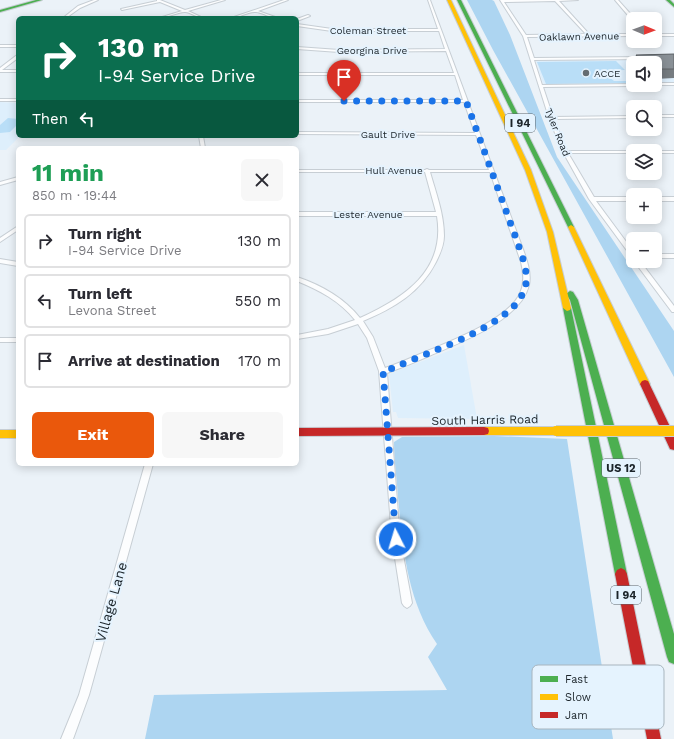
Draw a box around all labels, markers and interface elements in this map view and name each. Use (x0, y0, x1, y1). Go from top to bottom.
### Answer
north arrow (626, 12, 662, 48)
map controls (626, 12, 662, 268)
street label: Coleman Street (330, 25, 407, 36)
street label: Oaklawn Avenue (539, 30, 619, 43)
text: 130 m (98, 31, 179, 64)
icon: right (32, 32, 84, 84)
street label: Georgina Drive (337, 45, 408, 56)
button: sound (626, 56, 662, 92)
pin (327, 60, 361, 101)
text: I-94 Service Drive (98, 65, 255, 86)
icon: arrive (333, 66, 355, 88)
marker: ACCE (581, 68, 591, 78)
place label: ACCE (594, 68, 620, 79)
button: search (626, 100, 662, 136)
street label: Tyler Road (543, 107, 572, 158)
icon: left (76, 108, 98, 130)
text: Then (32, 110, 68, 128)
road number: I 94 (505, 114, 535, 132)
street label: Gault Drive (361, 129, 415, 140)
button: layers (626, 144, 662, 180)
text: 11 min (32, 159, 104, 187)
button: close (241, 159, 283, 201)
street label: Hull Avenue (365, 165, 423, 176)
text: 850 m · 19:44 (32, 188, 117, 203)
button: + (626, 188, 662, 224)
street label: Lester Avenue (333, 209, 403, 220)
text: Turn right (68, 225, 141, 243)
icon: right (34, 230, 56, 252)
text: 130 m (238, 232, 281, 250)
button: − (626, 232, 662, 268)
text: I-94 Service Drive (68, 243, 182, 258)
text: Turn left (68, 285, 132, 303)
icon: left (34, 290, 56, 312)
text: 550 m (235, 292, 281, 310)
text: Levona Street (68, 303, 156, 318)
icon: arrive (34, 350, 56, 372)
text: Arrive at destination (68, 352, 220, 370)
text: 170 m (238, 352, 281, 370)
button: Exit (32, 412, 154, 458)
button: Share (162, 412, 283, 458)
street label: South Harris Road (431, 412, 539, 428)
road number: US 12 (602, 459, 640, 477)
position arrow (375, 518, 417, 560)
street label: Village Lane (92, 560, 130, 644)
road number: I 94 (611, 586, 641, 604)
legend (532, 665, 664, 729)
text: Fast (565, 673, 588, 686)
text: Slow (565, 691, 591, 704)
text: Jam (565, 709, 588, 722)

